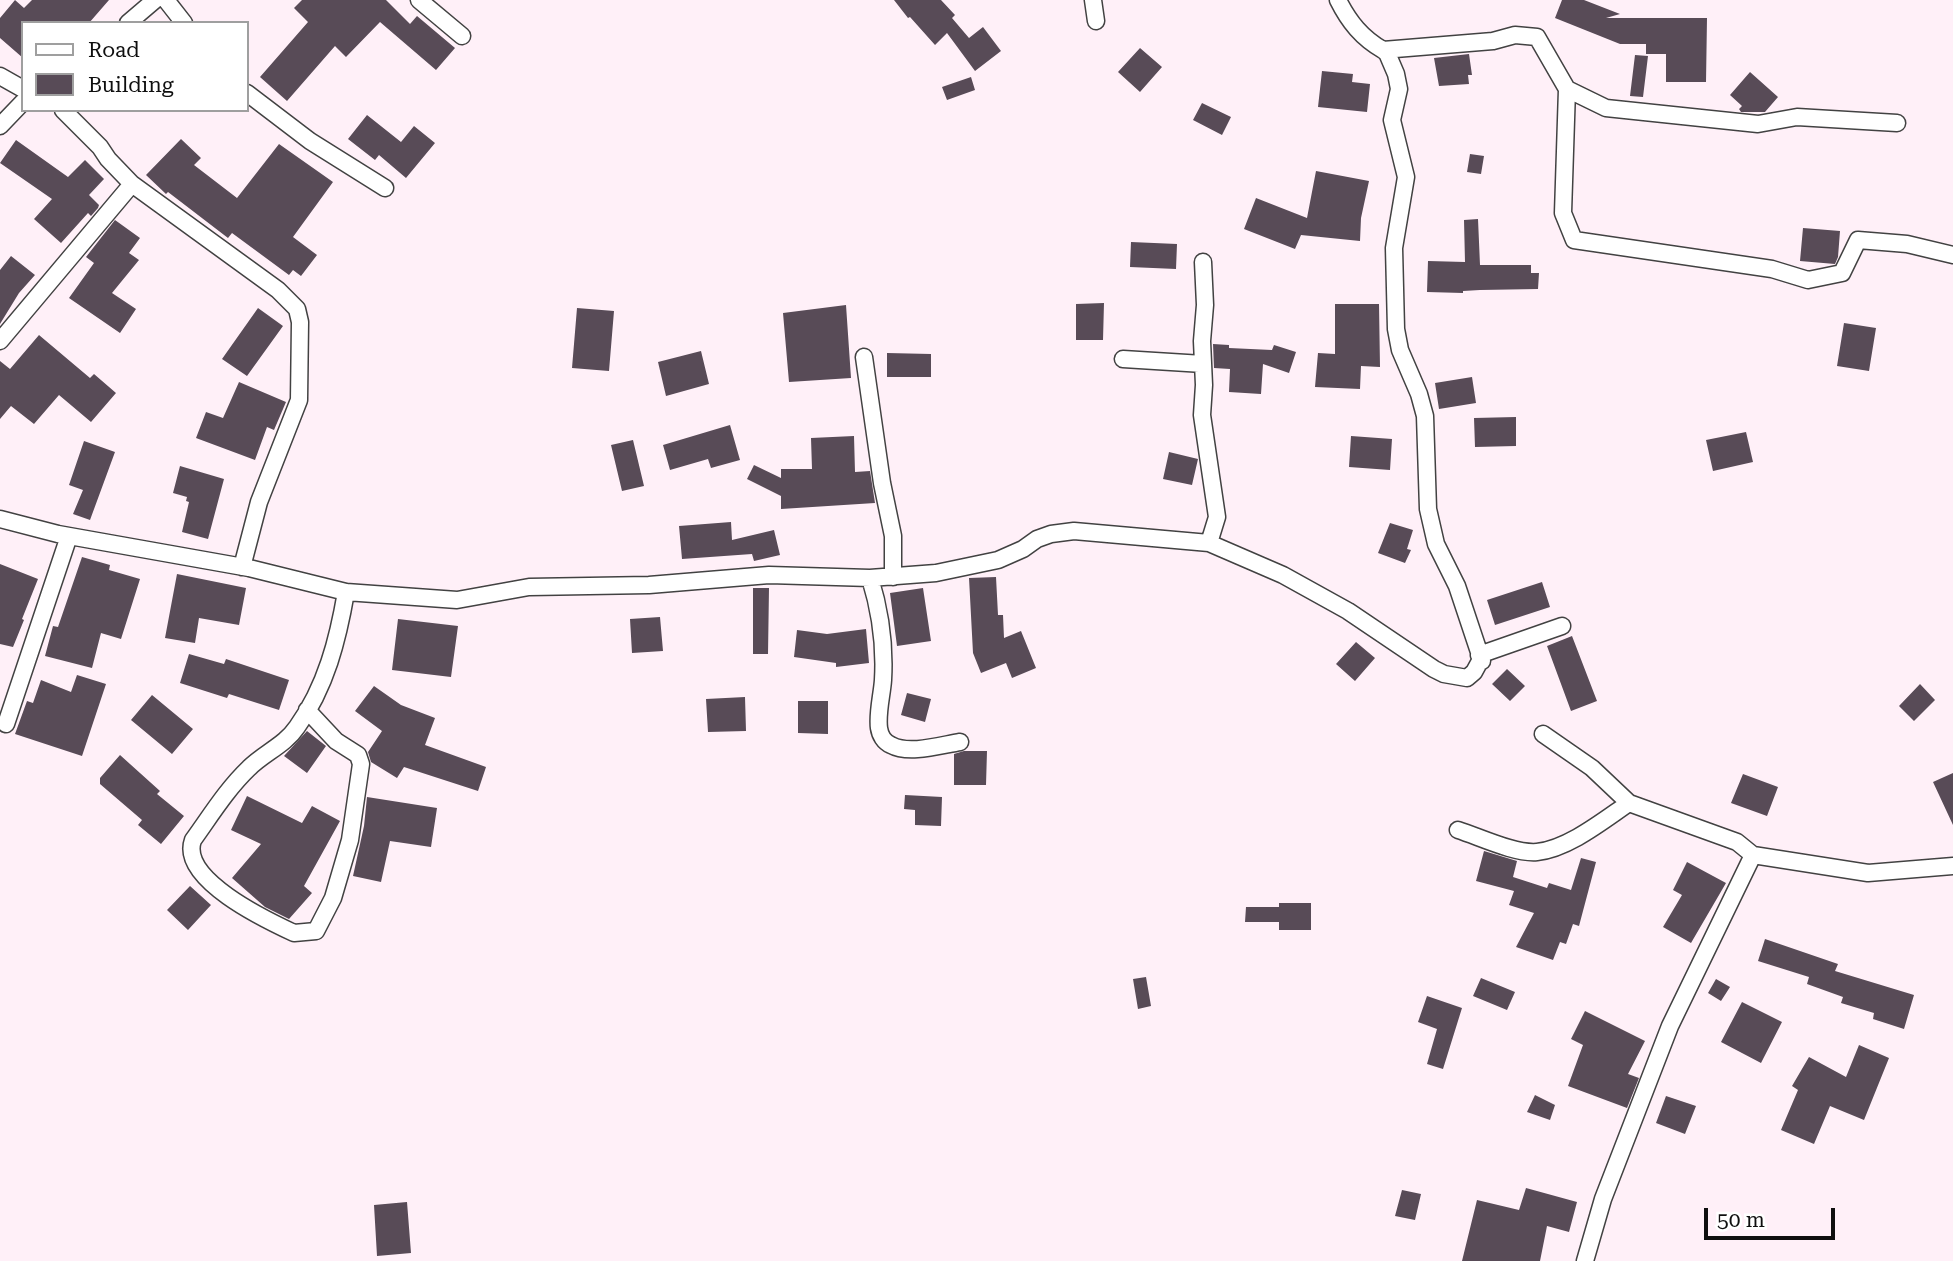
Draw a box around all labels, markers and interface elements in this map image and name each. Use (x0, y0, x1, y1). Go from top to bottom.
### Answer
legend (21, 21, 248, 112)
text: Road (88, 38, 140, 62)
text: Building (88, 73, 174, 97)
scale bar (1708, 1194, 1839, 1238)
text: 50 m (1717, 1208, 1765, 1232)

